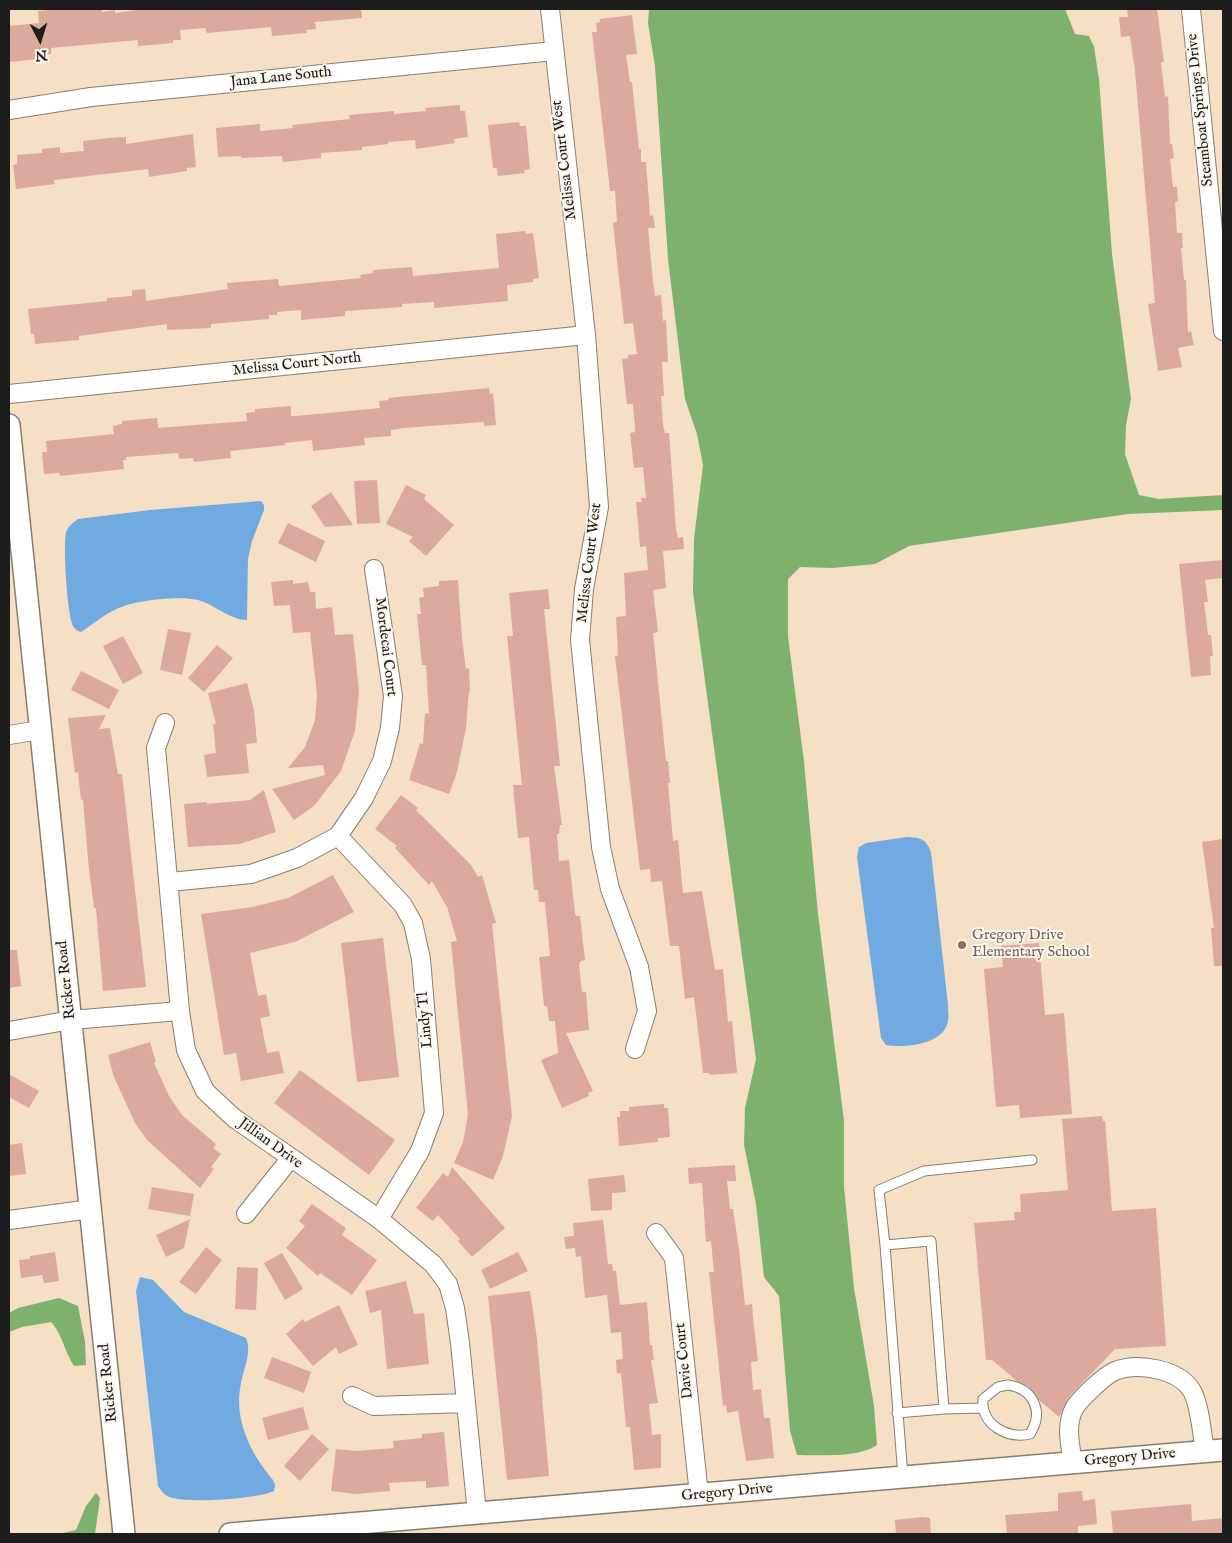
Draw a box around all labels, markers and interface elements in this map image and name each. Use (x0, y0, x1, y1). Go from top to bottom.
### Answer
north arrow (15, 15, 65, 65)
street label: Steamboat Springs Drive (1184, 33, 1218, 187)
text: N (34, 45, 48, 64)
street label: Jana Lane South (229, 64, 333, 92)
street label: Melissa Court West (549, 99, 581, 221)
street label: Melissa Court North (232, 349, 362, 381)
street label: Melissa Court West (574, 502, 606, 624)
street label: Mordecai Court (370, 596, 400, 698)
place label: Gregory Drive Elementary School (972, 927, 1090, 962)
marker: Gregory Drive Elementary School (956, 939, 968, 951)
street label: Ricker Road (54, 940, 80, 1020)
street label: Lindy Tl (415, 991, 437, 1049)
street label: Jillian Drive (234, 1115, 306, 1173)
street label: Davie Court (672, 1322, 698, 1400)
street label: Ricker Road (96, 1343, 122, 1423)
street label: Gregory Drive (1084, 1445, 1176, 1471)
street label: Gregory Drive (681, 1480, 773, 1506)

